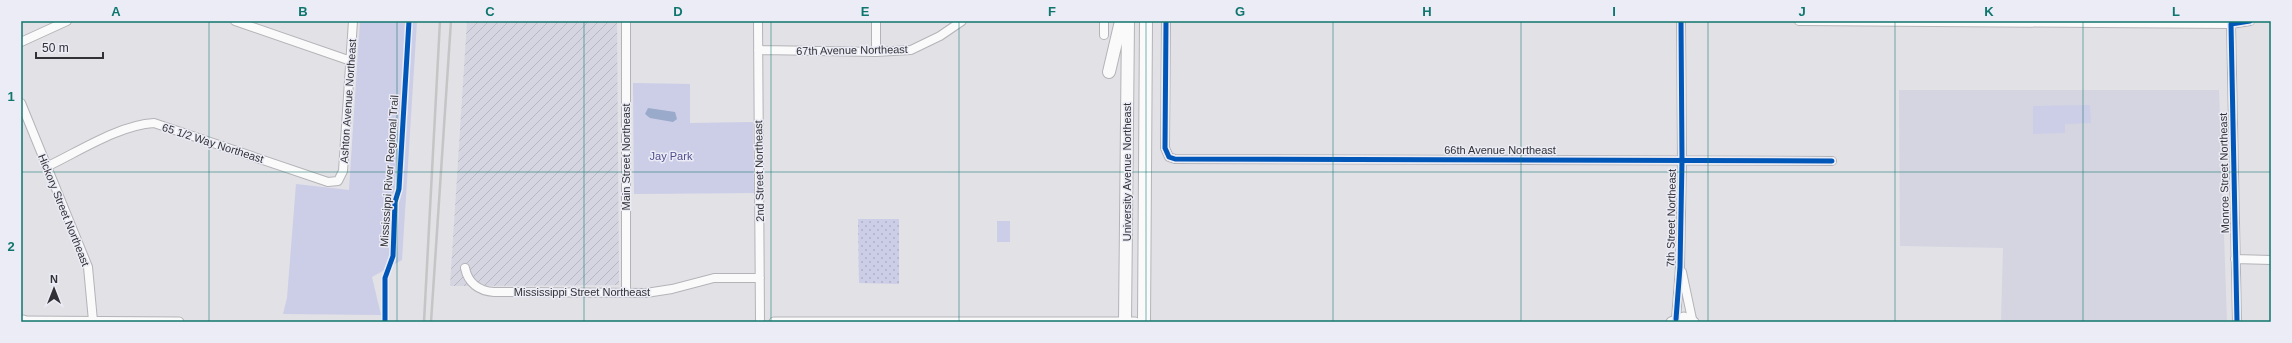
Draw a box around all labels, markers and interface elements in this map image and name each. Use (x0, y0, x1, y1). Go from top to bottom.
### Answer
text: A (111, 4, 121, 19)
text: B (298, 4, 308, 19)
text: C (485, 4, 495, 19)
text: D (673, 4, 683, 19)
text: E (861, 4, 870, 19)
text: F (1048, 4, 1056, 19)
text: G (1235, 4, 1245, 19)
text: H (1422, 4, 1432, 19)
text: I (1612, 4, 1616, 19)
text: J (1798, 4, 1806, 19)
text: K (1984, 4, 1994, 19)
text: L (2172, 4, 2180, 19)
scale bar (36, 34, 103, 60)
street label: Ashton Avenue Northeast (338, 38, 358, 164)
text: 50 m (42, 41, 69, 55)
street label: 67th Avenue Northeast (796, 43, 908, 57)
text: 1 (7, 89, 15, 104)
street label: Mississippi River Regional Trail (378, 95, 400, 247)
street label: University Avenue Northeast (1121, 103, 1133, 241)
street label: Main Street Northeast (620, 104, 632, 211)
street label: Monroe Street Northeast (2217, 113, 2231, 233)
street label: 2nd Street Northeast (752, 120, 766, 222)
street label: 65 1/2 Way Northeast (161, 121, 265, 165)
street label: 66th Avenue Northeast (1444, 144, 1556, 156)
park label: Jay Park (650, 150, 693, 162)
street label: Hickory Street Northeast (36, 152, 92, 268)
street label: 7th Street Northeast (1664, 169, 1678, 267)
text: 2 (7, 239, 15, 254)
north arrow (34, 269, 74, 309)
text: N (50, 273, 58, 285)
street label: Mississippi Street Northeast (514, 286, 650, 298)

